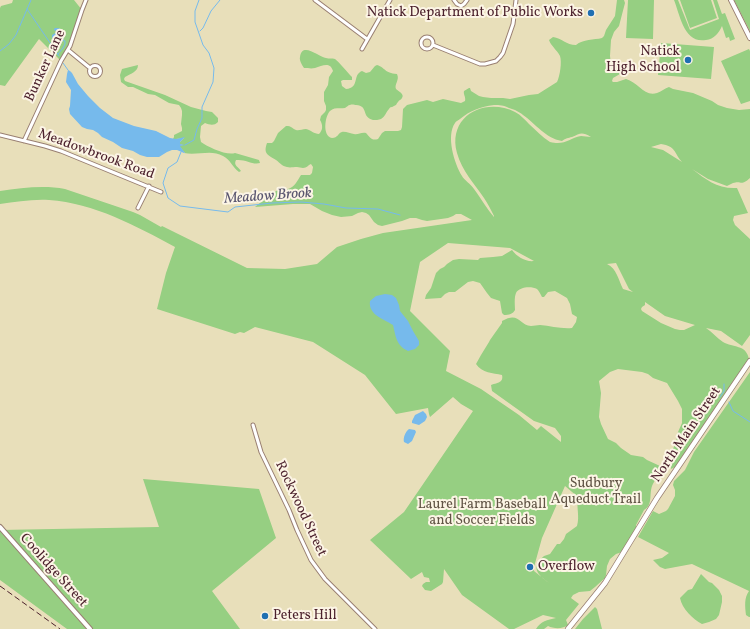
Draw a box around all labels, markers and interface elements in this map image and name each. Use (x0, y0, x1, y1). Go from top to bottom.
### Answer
place label: Natick Department of Public Works (367, 5, 583, 21)
marker: Natick Department of Public Works (586, 8, 596, 18)
street label: Bunker Lane (22, 27, 70, 105)
place label: Natick High School (606, 44, 680, 76)
marker: Natick High School (683, 55, 693, 65)
street label: Meadowbrook Road (35, 126, 157, 184)
water label: Meadow Brook (224, 185, 312, 209)
street label: North Main Street (649, 384, 725, 486)
street label: Rockwood Street (271, 459, 329, 559)
park label: Sudbury Aqueduct Trail (551, 476, 641, 508)
park label: Laurel Farm Baseball and Soccer Fields (418, 497, 546, 530)
street label: Coolidge Street (15, 531, 91, 611)
place label: Overflow (538, 559, 595, 575)
marker: Overflow (525, 562, 535, 572)
place label: Peters Hill (273, 608, 337, 624)
marker: Peters Hill (260, 611, 270, 621)

